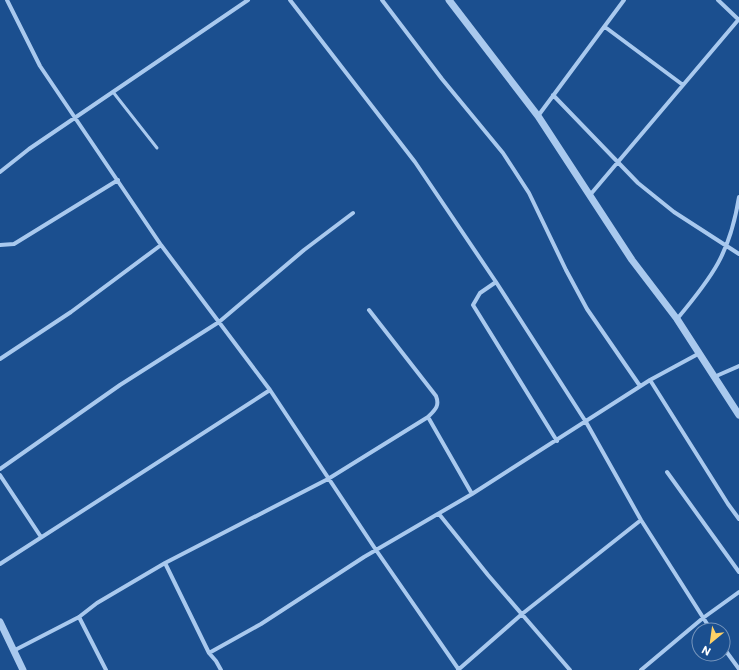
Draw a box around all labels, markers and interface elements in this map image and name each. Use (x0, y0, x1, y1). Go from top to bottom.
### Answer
north arrow (691, 622, 731, 662)
text: N (699, 643, 713, 659)

